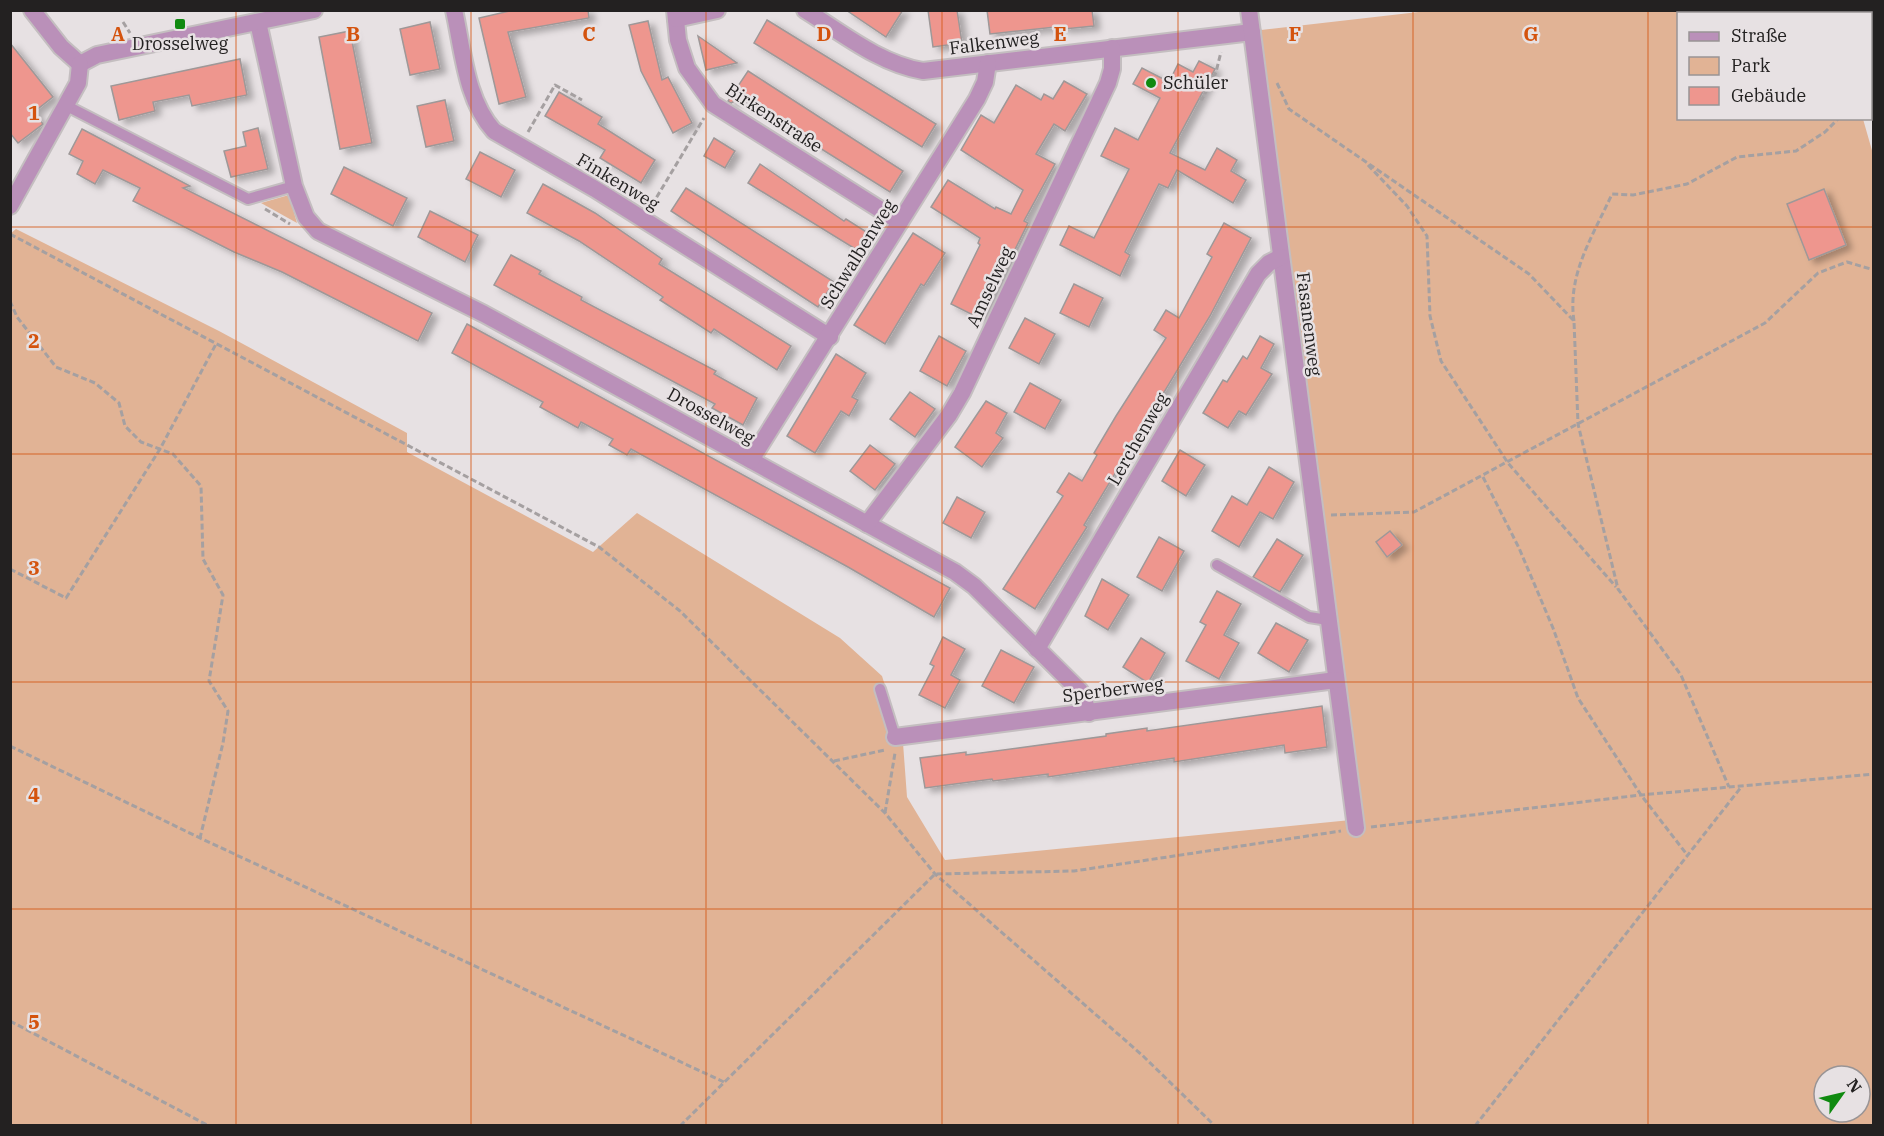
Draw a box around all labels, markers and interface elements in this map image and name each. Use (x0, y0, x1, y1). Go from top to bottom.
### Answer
legend (1677, 12, 1872, 120)
marker: Drosselweg (173, 17, 187, 31)
text: A (111, 20, 125, 47)
text: B (346, 20, 360, 47)
text: C (582, 20, 596, 47)
text: D (816, 20, 832, 47)
text: E (1053, 20, 1067, 47)
text: F (1289, 20, 1301, 47)
text: G (1523, 20, 1539, 47)
text: Straße (1731, 24, 1787, 47)
street label: Falkenweg (948, 26, 1040, 59)
place label: Drosselweg (132, 32, 229, 55)
text: Park (1731, 54, 1771, 77)
place label: Schüler (1163, 71, 1228, 94)
marker: Schüler (1144, 76, 1158, 90)
street label: Birkenstraße (721, 78, 827, 157)
text: Gebäude (1731, 84, 1806, 107)
text: 1 (28, 99, 40, 126)
street label: Finkenweg (573, 148, 664, 215)
street label: Schwalbenweg (815, 194, 901, 313)
street label: Amselweg (961, 242, 1018, 331)
street label: Fasanenweg (1292, 271, 1327, 378)
text: 2 (28, 327, 40, 354)
street label: Drosselweg (663, 382, 759, 449)
street label: Lerchenweg (1102, 388, 1173, 489)
text: 3 (28, 554, 40, 581)
street label: Sperberweg (1061, 672, 1165, 707)
text: 4 (28, 781, 40, 808)
text: 5 (28, 1008, 40, 1035)
north arrow (1812, 1064, 1872, 1124)
text: N (1843, 1075, 1866, 1096)

